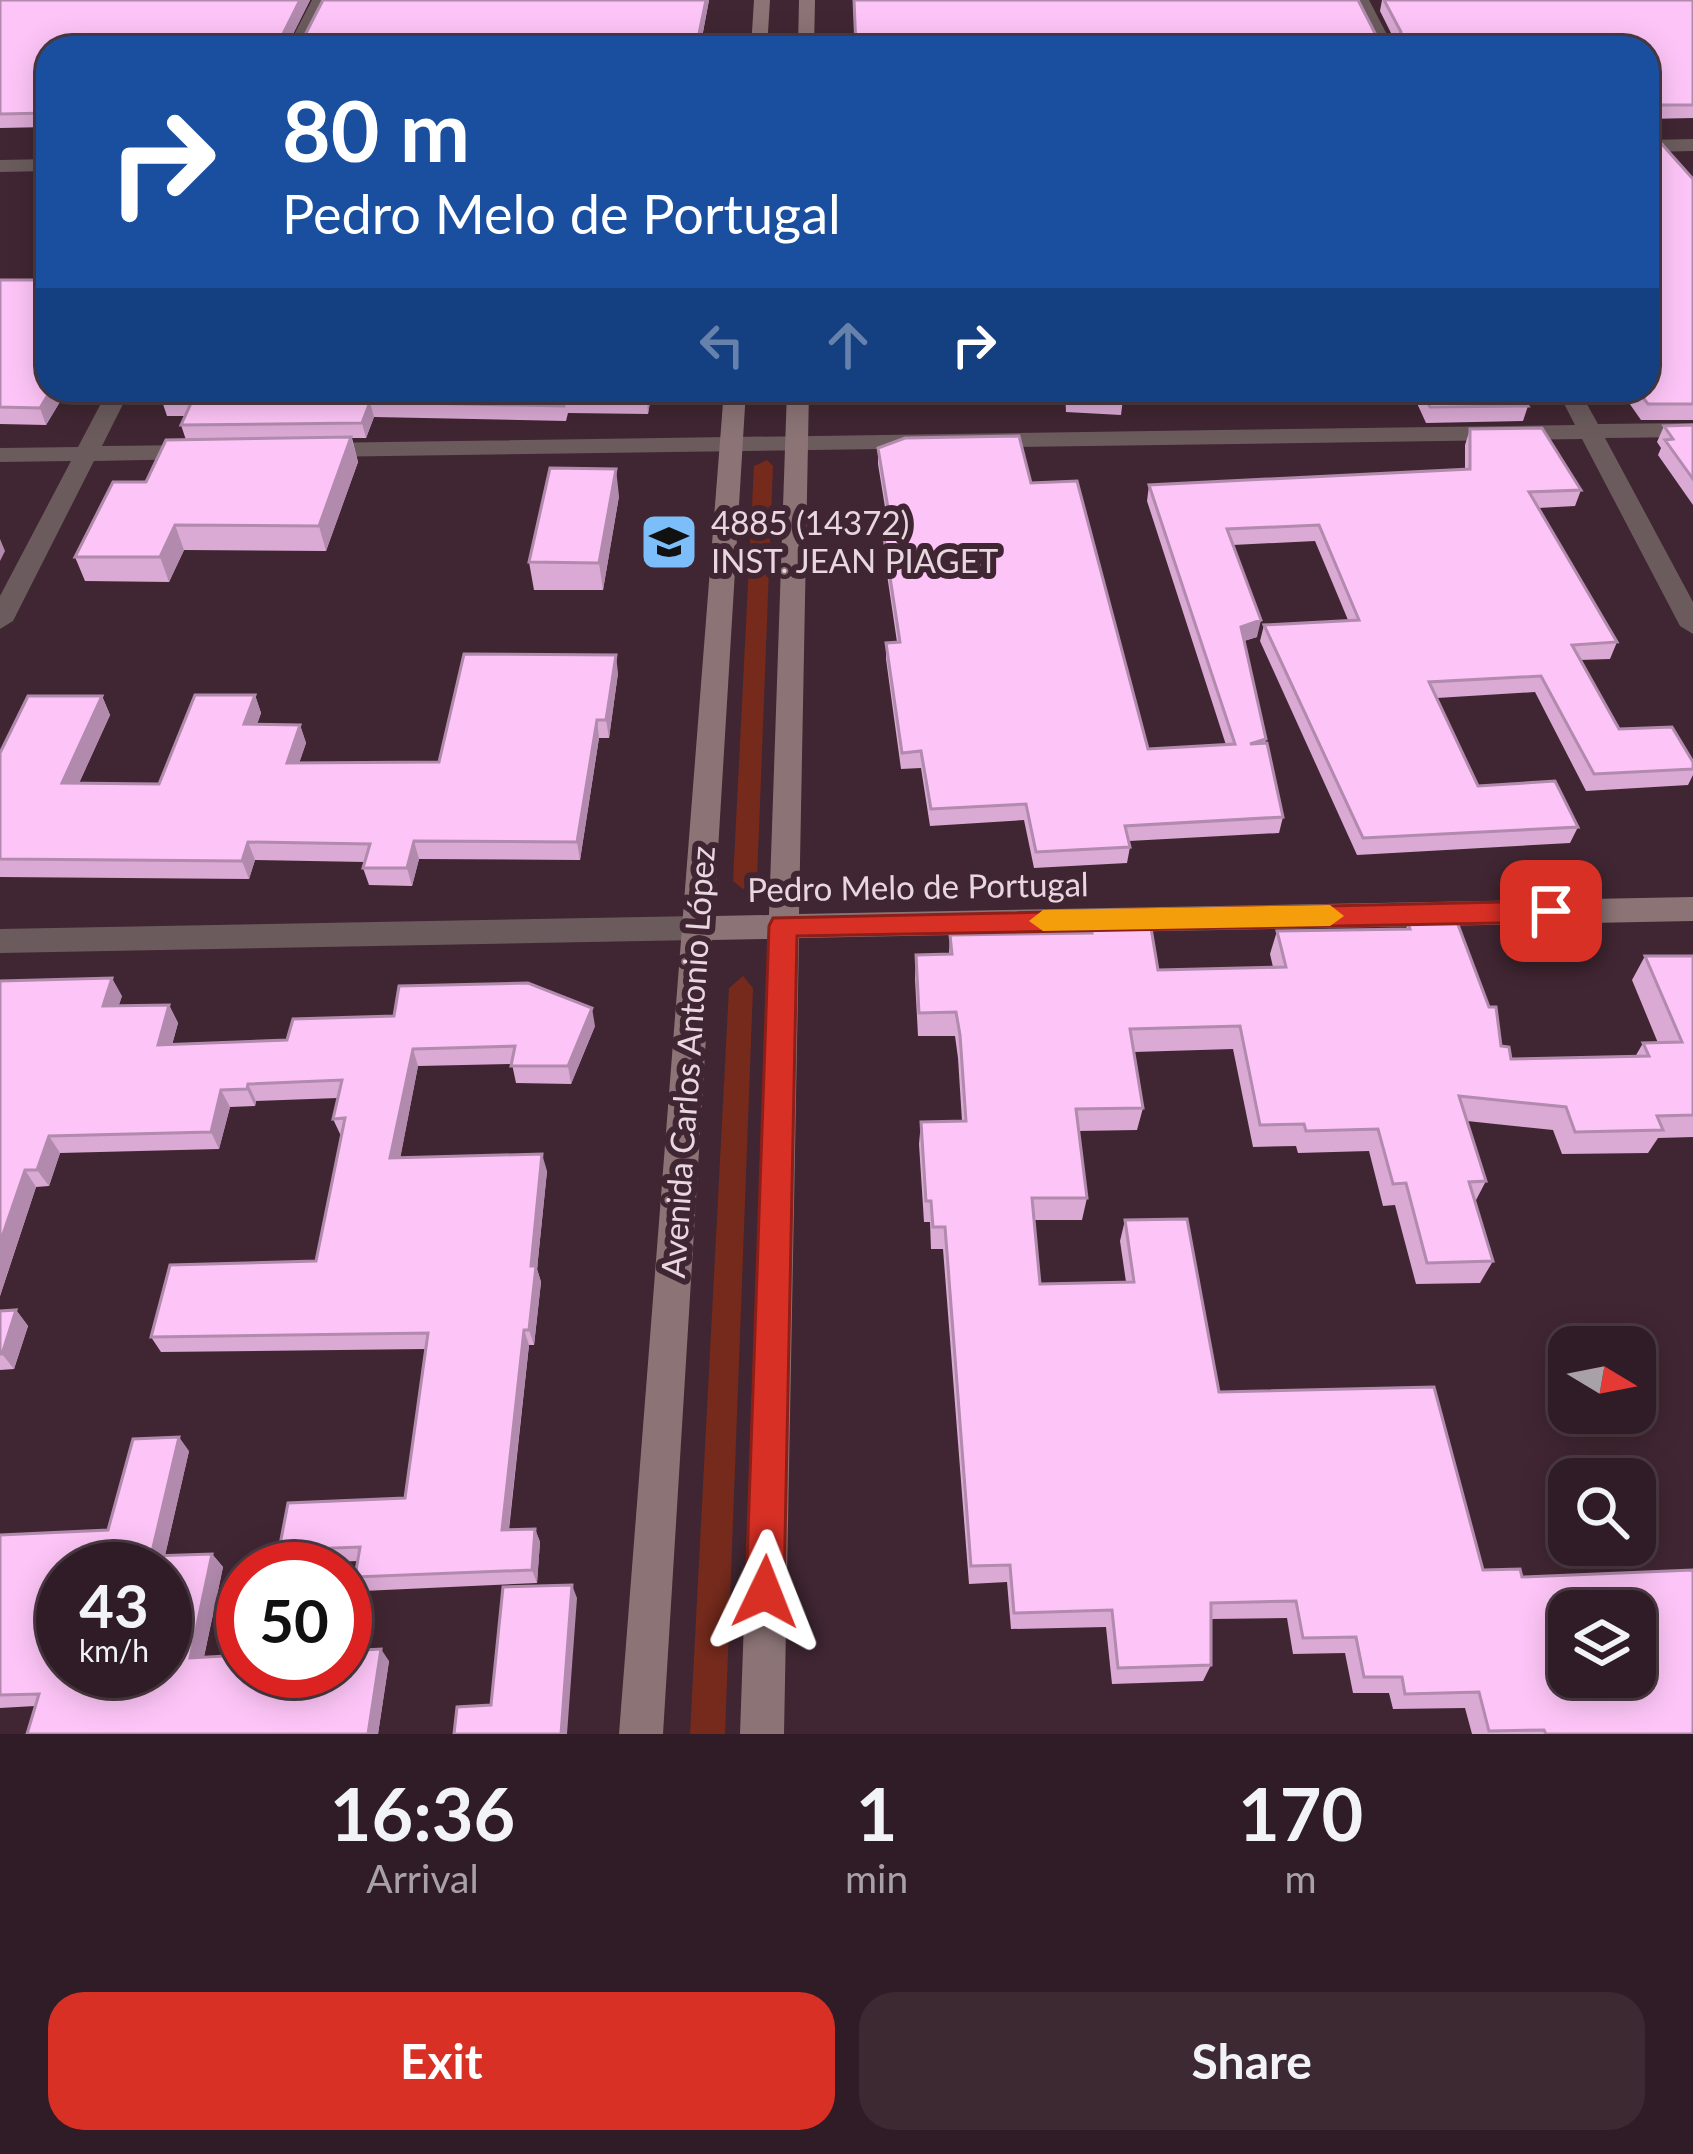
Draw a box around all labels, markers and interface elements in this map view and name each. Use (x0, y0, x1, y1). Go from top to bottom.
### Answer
text: 80 m (282, 79, 470, 180)
icon: right (84, 84, 240, 240)
text: Pedro Melo de Portugal (282, 181, 841, 246)
icon: left (689, 312, 755, 378)
icon: ahead (815, 312, 881, 378)
icon: right (941, 312, 1007, 378)
place label: 4885 (14372) INST. JEAN PIAGET (711, 502, 999, 580)
school or university icon: 4885 (14372) INST. JEAN PIAGET (638, 511, 700, 573)
street label: Avenida Carlos Antonio López (652, 845, 722, 1279)
pin (1500, 860, 1602, 962)
street label: Pedro Melo de Portugal (747, 863, 1089, 909)
icon: arrive (1518, 878, 1584, 944)
north arrow (1548, 1326, 1656, 1434)
map controls (1548, 1326, 1656, 1698)
button: search (1548, 1458, 1656, 1566)
position arrow (702, 1529, 828, 1655)
speed limit sign: 50 (216, 1542, 372, 1698)
text: 43 (79, 1569, 149, 1641)
button: layers (1548, 1590, 1656, 1698)
text: km/h (79, 1632, 149, 1668)
text: 16:36 (330, 1770, 515, 1856)
text: 1 (856, 1770, 898, 1856)
text: 170 (1238, 1770, 1363, 1856)
text: Arrival (366, 1855, 479, 1901)
text: min (845, 1855, 908, 1901)
text: m (1285, 1855, 1317, 1901)
button: Exit (48, 1992, 835, 2130)
button: Share (859, 1992, 1645, 2130)

